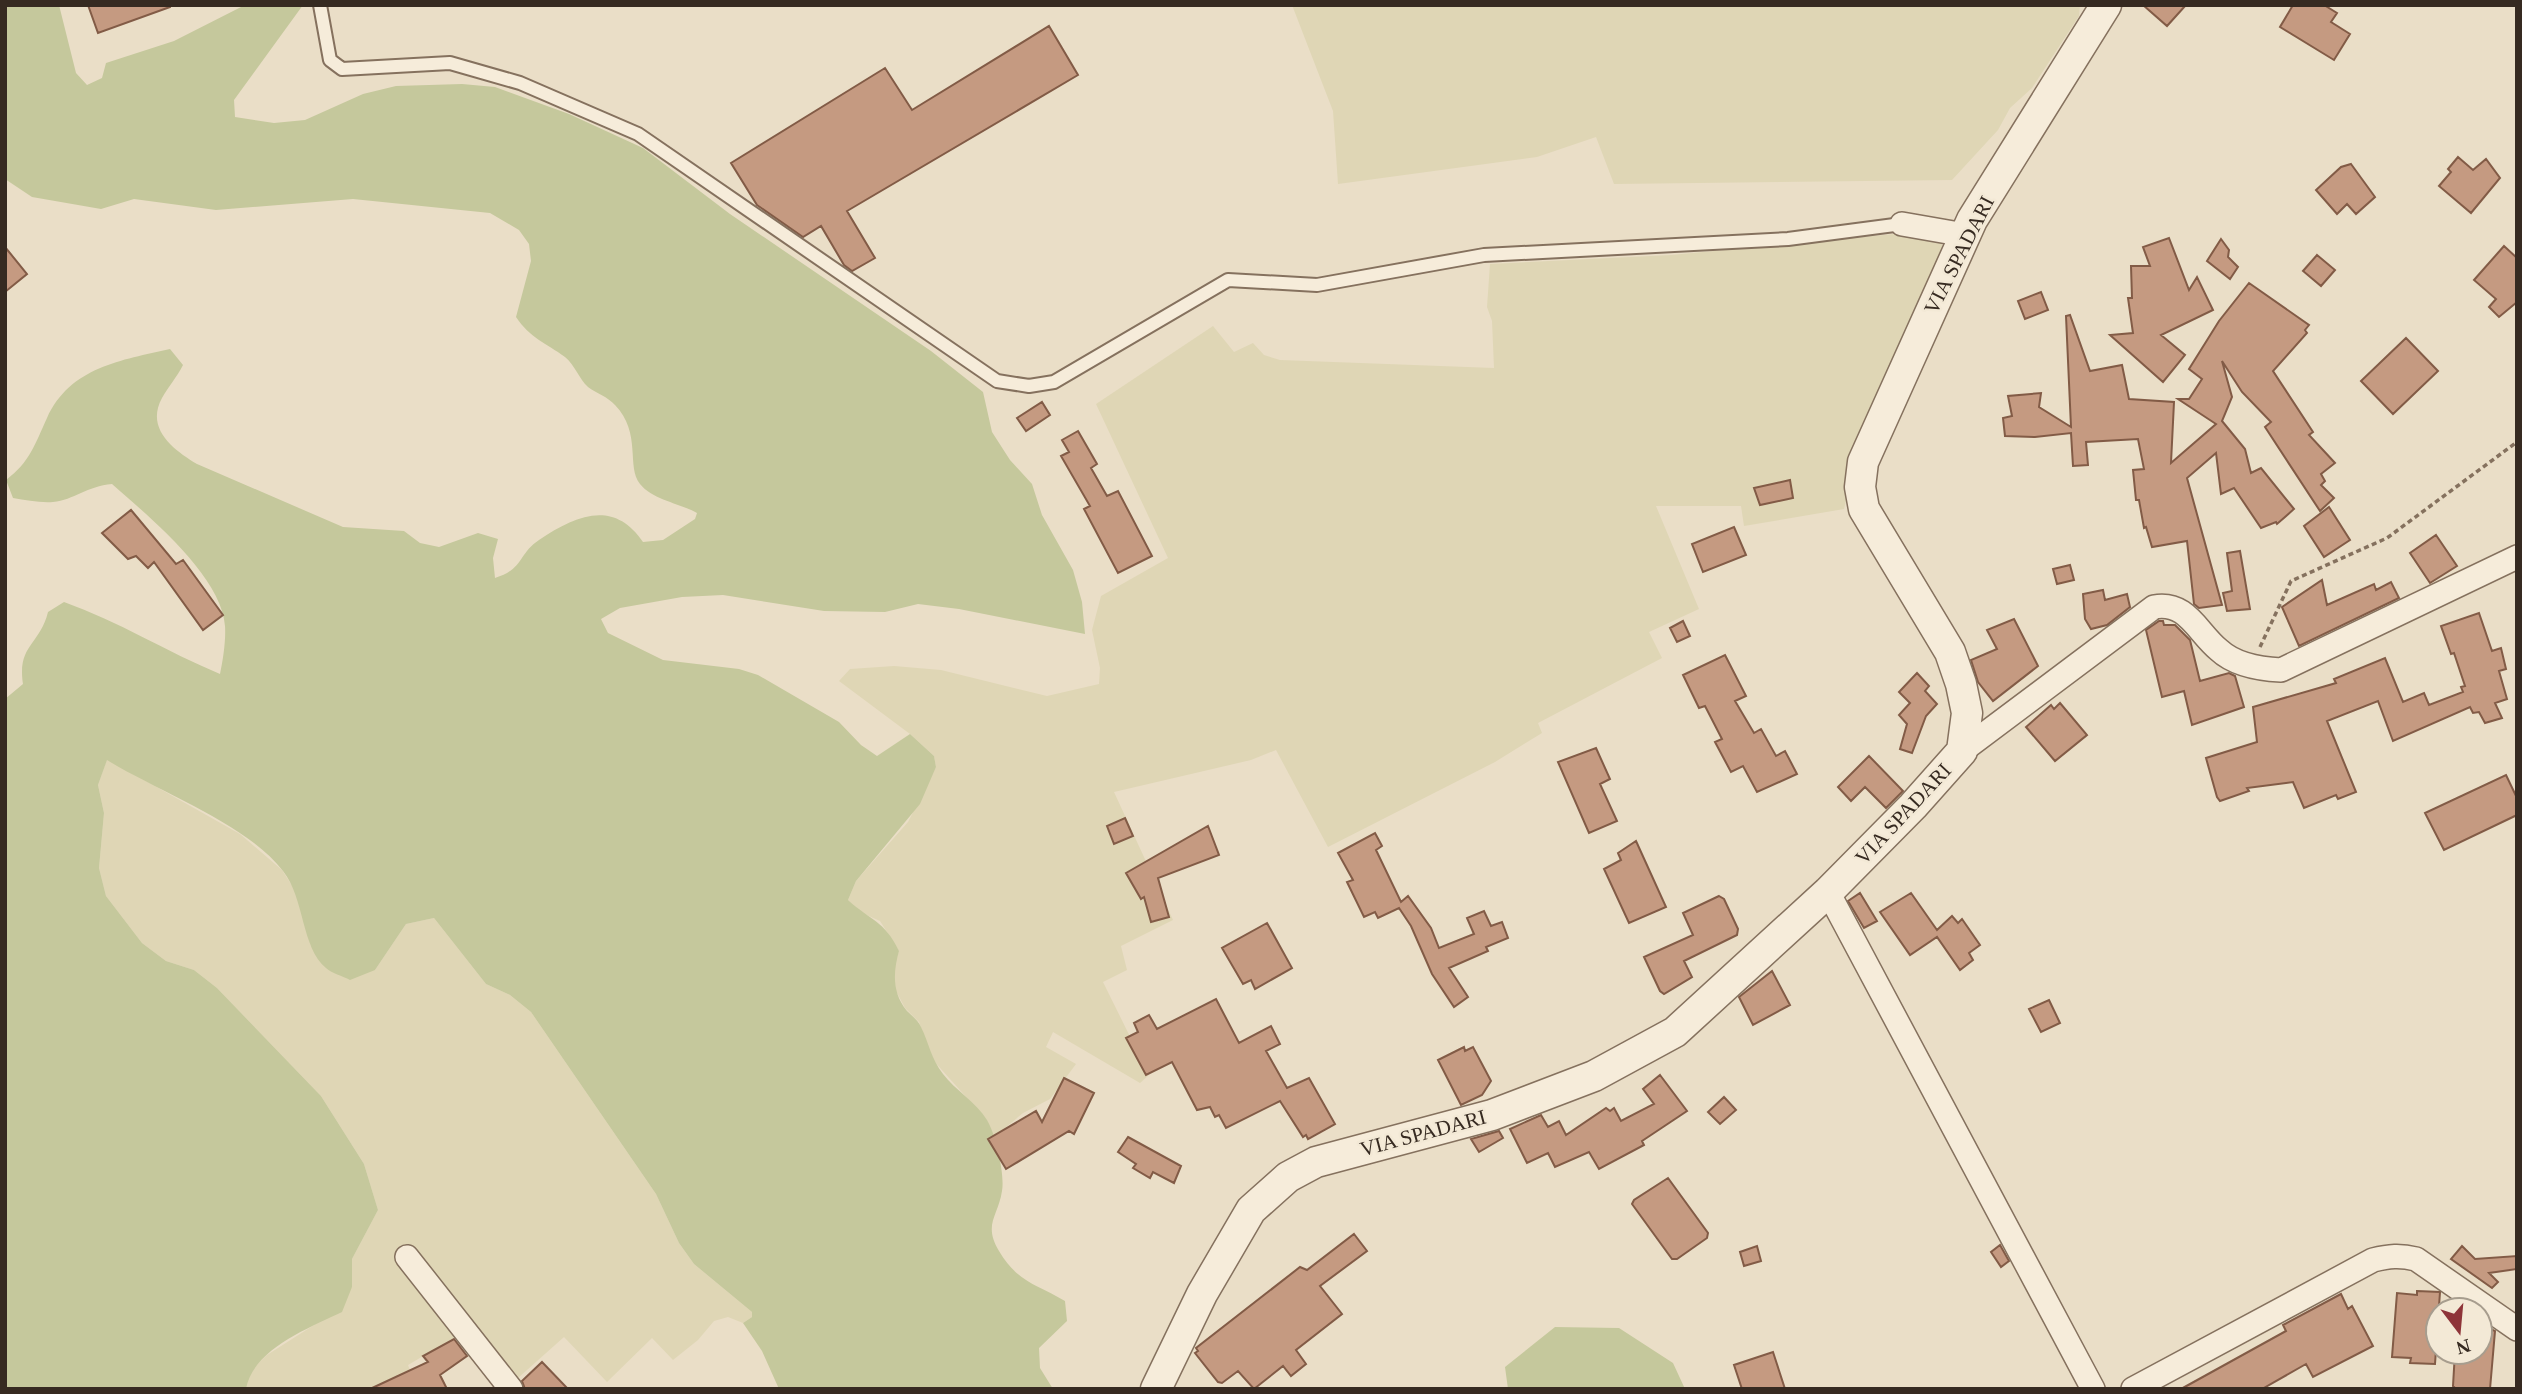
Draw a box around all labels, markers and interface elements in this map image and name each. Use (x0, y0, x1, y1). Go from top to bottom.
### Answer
street label: VIA SPADARI (1919, 192, 1999, 318)
street label: VIA SPADARI (1850, 759, 1956, 869)
street label: VIA SPADARI (1357, 1105, 1489, 1161)
north arrow (2424, 1296, 2494, 1366)
text: N (2454, 1335, 2473, 1359)

